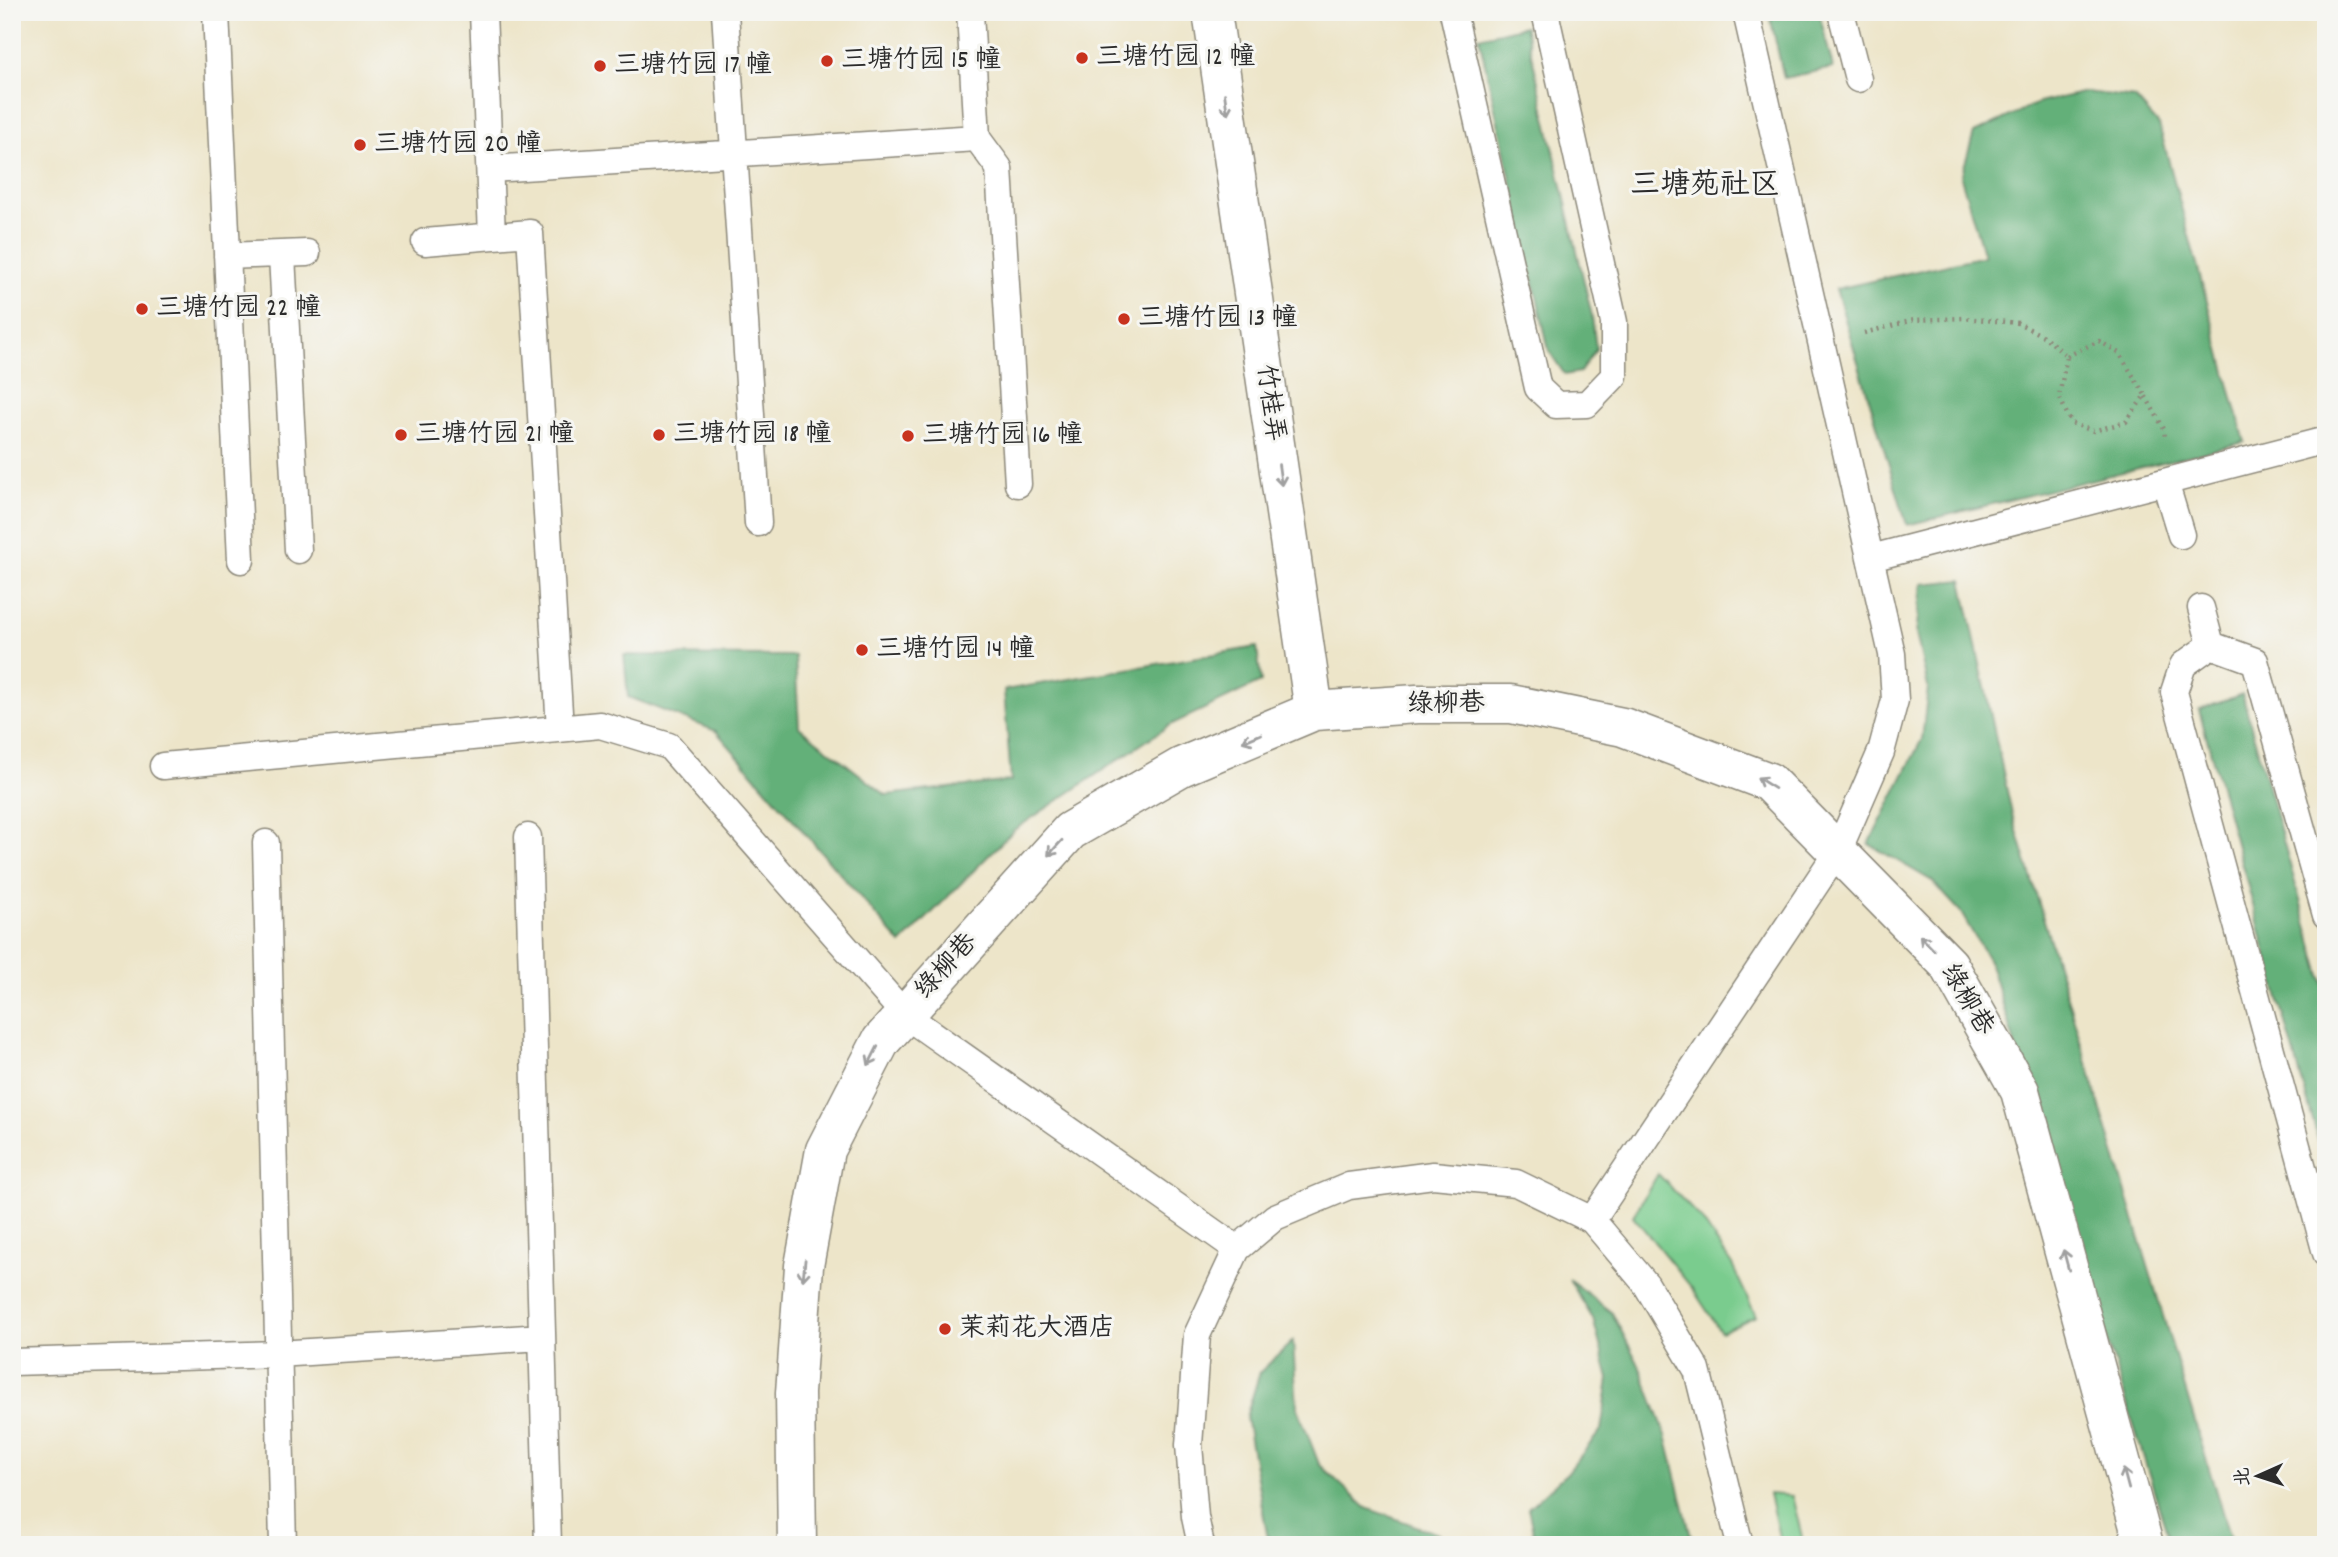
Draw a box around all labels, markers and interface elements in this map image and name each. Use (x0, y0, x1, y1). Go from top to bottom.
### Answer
place label: 三塘竹园 12 幢 (1096, 40, 1255, 77)
place label: 三塘竹园 15 幢 (841, 43, 1001, 80)
place label: 三塘竹园 17 幢 (614, 48, 772, 85)
marker: 三塘竹园 12 幢 (1074, 50, 1090, 66)
marker: 三塘竹园 15 幢 (819, 53, 835, 69)
marker: 三塘竹园 17 幢 (592, 58, 608, 74)
one-way arrow (1219, 92, 1232, 115)
place label: 三塘竹园 20 幢 (374, 127, 541, 164)
marker: 三塘竹园 20 幢 (352, 137, 368, 153)
district label: 三塘苑社区 (1630, 166, 1780, 209)
place label: 三塘竹园 22 幢 (156, 291, 321, 328)
marker: 三塘竹园 22 幢 (134, 301, 150, 317)
place label: 三塘竹园 13 幢 (1138, 301, 1297, 338)
marker: 三塘竹园 13 幢 (1116, 311, 1132, 327)
street label: 竹桂弄 (1245, 362, 1293, 444)
place label: 三塘竹园 21 幢 (415, 417, 574, 454)
place label: 三塘竹园 18 幢 (673, 417, 831, 454)
place label: 三塘竹园 16 幢 (922, 418, 1082, 455)
marker: 三塘竹园 21 幢 (393, 427, 409, 443)
marker: 三塘竹园 18 幢 (651, 427, 667, 443)
marker: 三塘竹园 16 幢 (900, 428, 916, 444)
one-way arrow (1274, 463, 1287, 485)
place label: 三塘竹园 14 幢 (876, 632, 1034, 669)
marker: 三塘竹园 14 幢 (854, 642, 870, 658)
street label: 绿柳巷 (1407, 686, 1485, 724)
one-way arrow (1241, 732, 1263, 745)
one-way arrow (1757, 776, 1777, 790)
one-way arrow (1046, 839, 1063, 856)
street label: 绿柳巷 (907, 926, 987, 1008)
one-way arrow (1919, 935, 1936, 952)
street label: 绿柳巷 (1930, 957, 2002, 1043)
one-way arrow (866, 1045, 880, 1066)
one-way arrow (2059, 1249, 2072, 1271)
one-way arrow (798, 1258, 811, 1281)
place label: 茉莉花大酒店 (959, 1311, 1115, 1348)
marker: 茉莉花大酒店 (937, 1321, 953, 1337)
north arrow (2222, 1442, 2292, 1512)
text: 北 (2231, 1467, 2258, 1487)
one-way arrow (2119, 1468, 2132, 1490)

